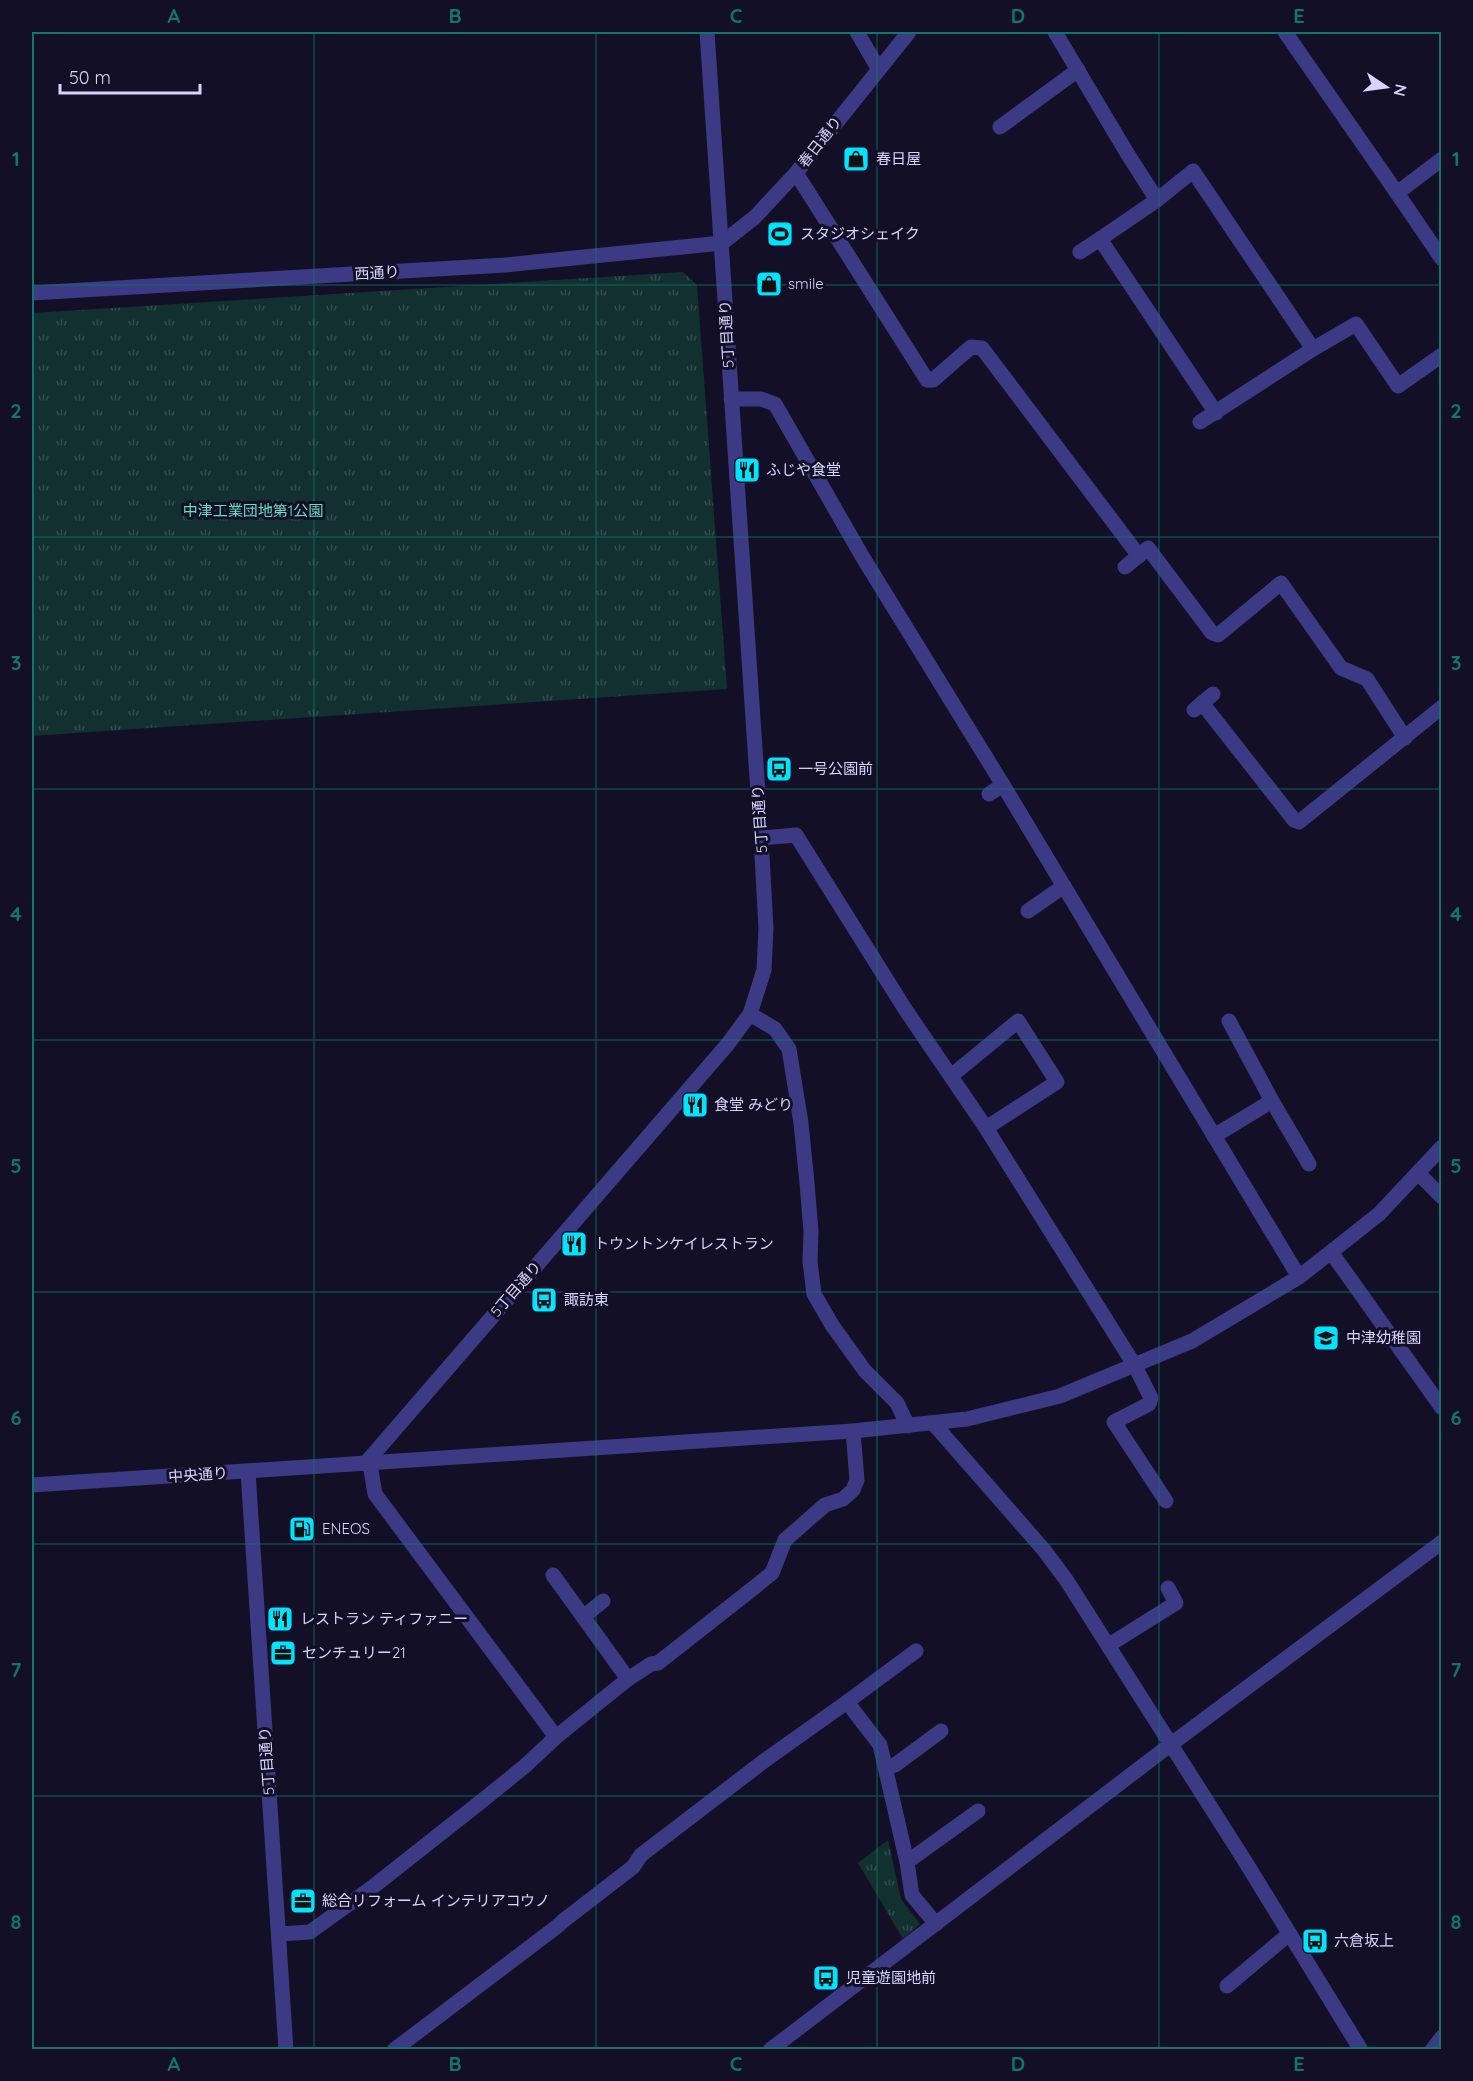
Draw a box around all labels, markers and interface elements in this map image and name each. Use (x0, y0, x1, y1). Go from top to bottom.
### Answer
text: A (168, 3, 181, 28)
text: B (448, 3, 462, 28)
text: C (730, 3, 743, 28)
text: D (1011, 3, 1025, 28)
text: E (1293, 3, 1305, 28)
scale bar (60, 57, 200, 95)
north arrow (1356, 57, 1416, 117)
text: 50 m (69, 66, 111, 89)
text: N (1390, 82, 1412, 98)
street label: 春日通り (794, 112, 846, 171)
shop icon: 春日屋 (841, 144, 871, 174)
text: 1 (12, 146, 20, 171)
text: 1 (1452, 146, 1460, 171)
place label: 春日屋 (876, 149, 921, 168)
sports icon: スタジオシェイク (765, 219, 795, 249)
place label: スタジオシェイク (800, 224, 920, 243)
street label: 西通り (354, 262, 400, 283)
shop icon: smile (754, 269, 784, 299)
place label: smile (788, 274, 824, 293)
street label: 5丁目通り (715, 299, 738, 369)
text: 2 (10, 398, 22, 423)
text: 2 (1450, 398, 1462, 423)
restaurant icon: ふじや食堂 (732, 455, 762, 485)
place label: ふじや食堂 (766, 460, 841, 479)
park label: 中津工業団地第1公園 (183, 501, 323, 520)
text: 3 (11, 650, 21, 675)
text: 3 (1451, 650, 1461, 675)
bus stop icon: 一号公園前 (764, 754, 794, 784)
place label: 一号公園前 (798, 759, 873, 778)
street label: 5丁目通り (748, 784, 771, 854)
text: 4 (10, 901, 22, 926)
text: 4 (1450, 901, 1462, 926)
restaurant icon: 食堂 みどり (680, 1090, 710, 1120)
place label: 食堂 みどり (714, 1095, 793, 1114)
text: 5 (10, 1153, 22, 1178)
text: 5 (1450, 1153, 1462, 1178)
restaurant icon: トウントンケイレストラン (559, 1229, 589, 1259)
place label: トウントンケイレストラン (594, 1234, 774, 1253)
street label: 5丁目通り (486, 1257, 545, 1321)
bus stop icon: 諏訪東 (529, 1285, 559, 1315)
place label: 諏訪東 (564, 1290, 609, 1309)
school or university icon: 中津幼稚園 (1311, 1323, 1341, 1353)
place label: 中津幼稚園 (1346, 1328, 1421, 1347)
text: 6 (10, 1405, 22, 1430)
text: 6 (1450, 1405, 1462, 1430)
street label: 中央通り (167, 1463, 229, 1486)
fuel station icon: ENEOS (287, 1514, 317, 1544)
place label: ENEOS (322, 1519, 370, 1538)
restaurant icon: レストラン ティファニー (265, 1604, 295, 1634)
place label: レストラン ティファニー (300, 1609, 468, 1628)
office icon: センチュリー21 (268, 1638, 298, 1668)
place label: センチュリー21 (302, 1643, 406, 1662)
text: 7 (11, 1657, 22, 1682)
text: 7 (1451, 1657, 1462, 1682)
street label: 5丁目通り (255, 1726, 278, 1796)
office icon: 総合リフォーム インテリアコウノ (288, 1886, 318, 1916)
place label: 総合リフォーム インテリアコウノ (322, 1891, 550, 1910)
text: 8 (11, 1909, 22, 1934)
text: 8 (1451, 1909, 1462, 1934)
bus stop icon: 六倉坂上 (1300, 1926, 1330, 1956)
place label: 六倉坂上 (1334, 1931, 1394, 1950)
bus stop icon: 児童遊園地前 (811, 1963, 841, 1993)
place label: 児童遊園地前 (846, 1968, 936, 1987)
text: A (168, 2051, 181, 2076)
text: B (448, 2051, 462, 2076)
text: C (730, 2051, 743, 2076)
text: D (1011, 2051, 1025, 2076)
text: E (1293, 2051, 1305, 2076)

